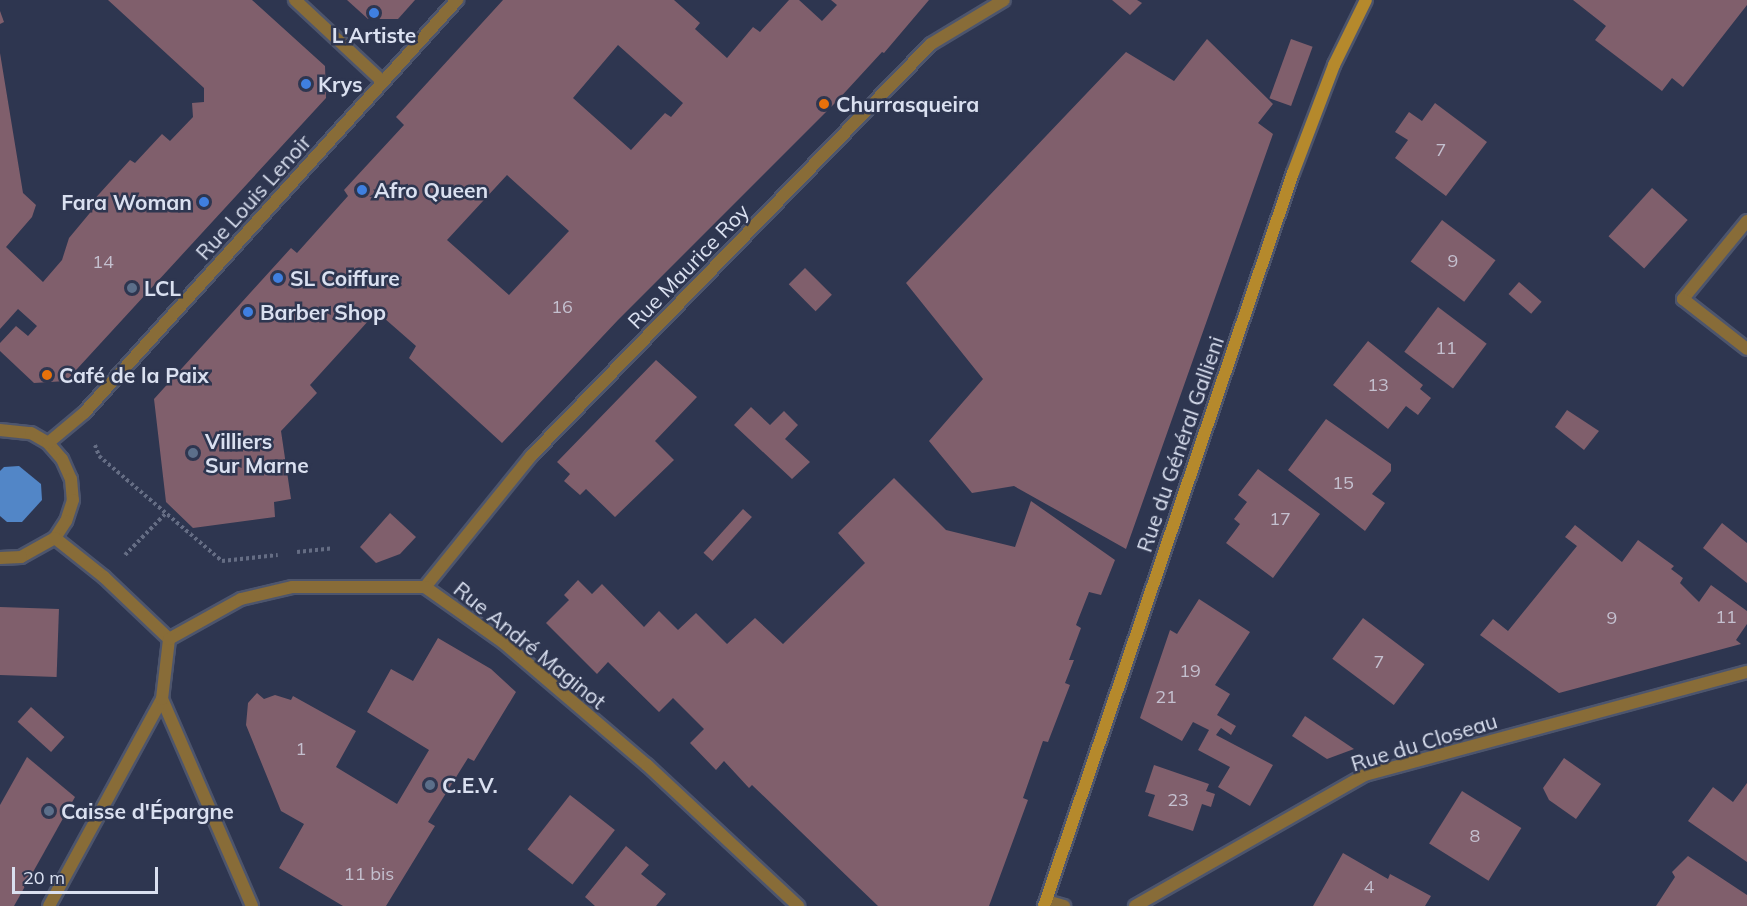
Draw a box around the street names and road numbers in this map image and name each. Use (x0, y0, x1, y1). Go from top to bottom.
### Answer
street label: Rue Louis Lenoir (190, 129, 316, 265)
street label: Rue Maurice Roy (622, 199, 754, 333)
street label: Rue du Général Gallieni (1131, 333, 1229, 555)
street label: Rue André Maginot (449, 576, 611, 714)
street label: Rue du Closeau (1348, 708, 1500, 776)

